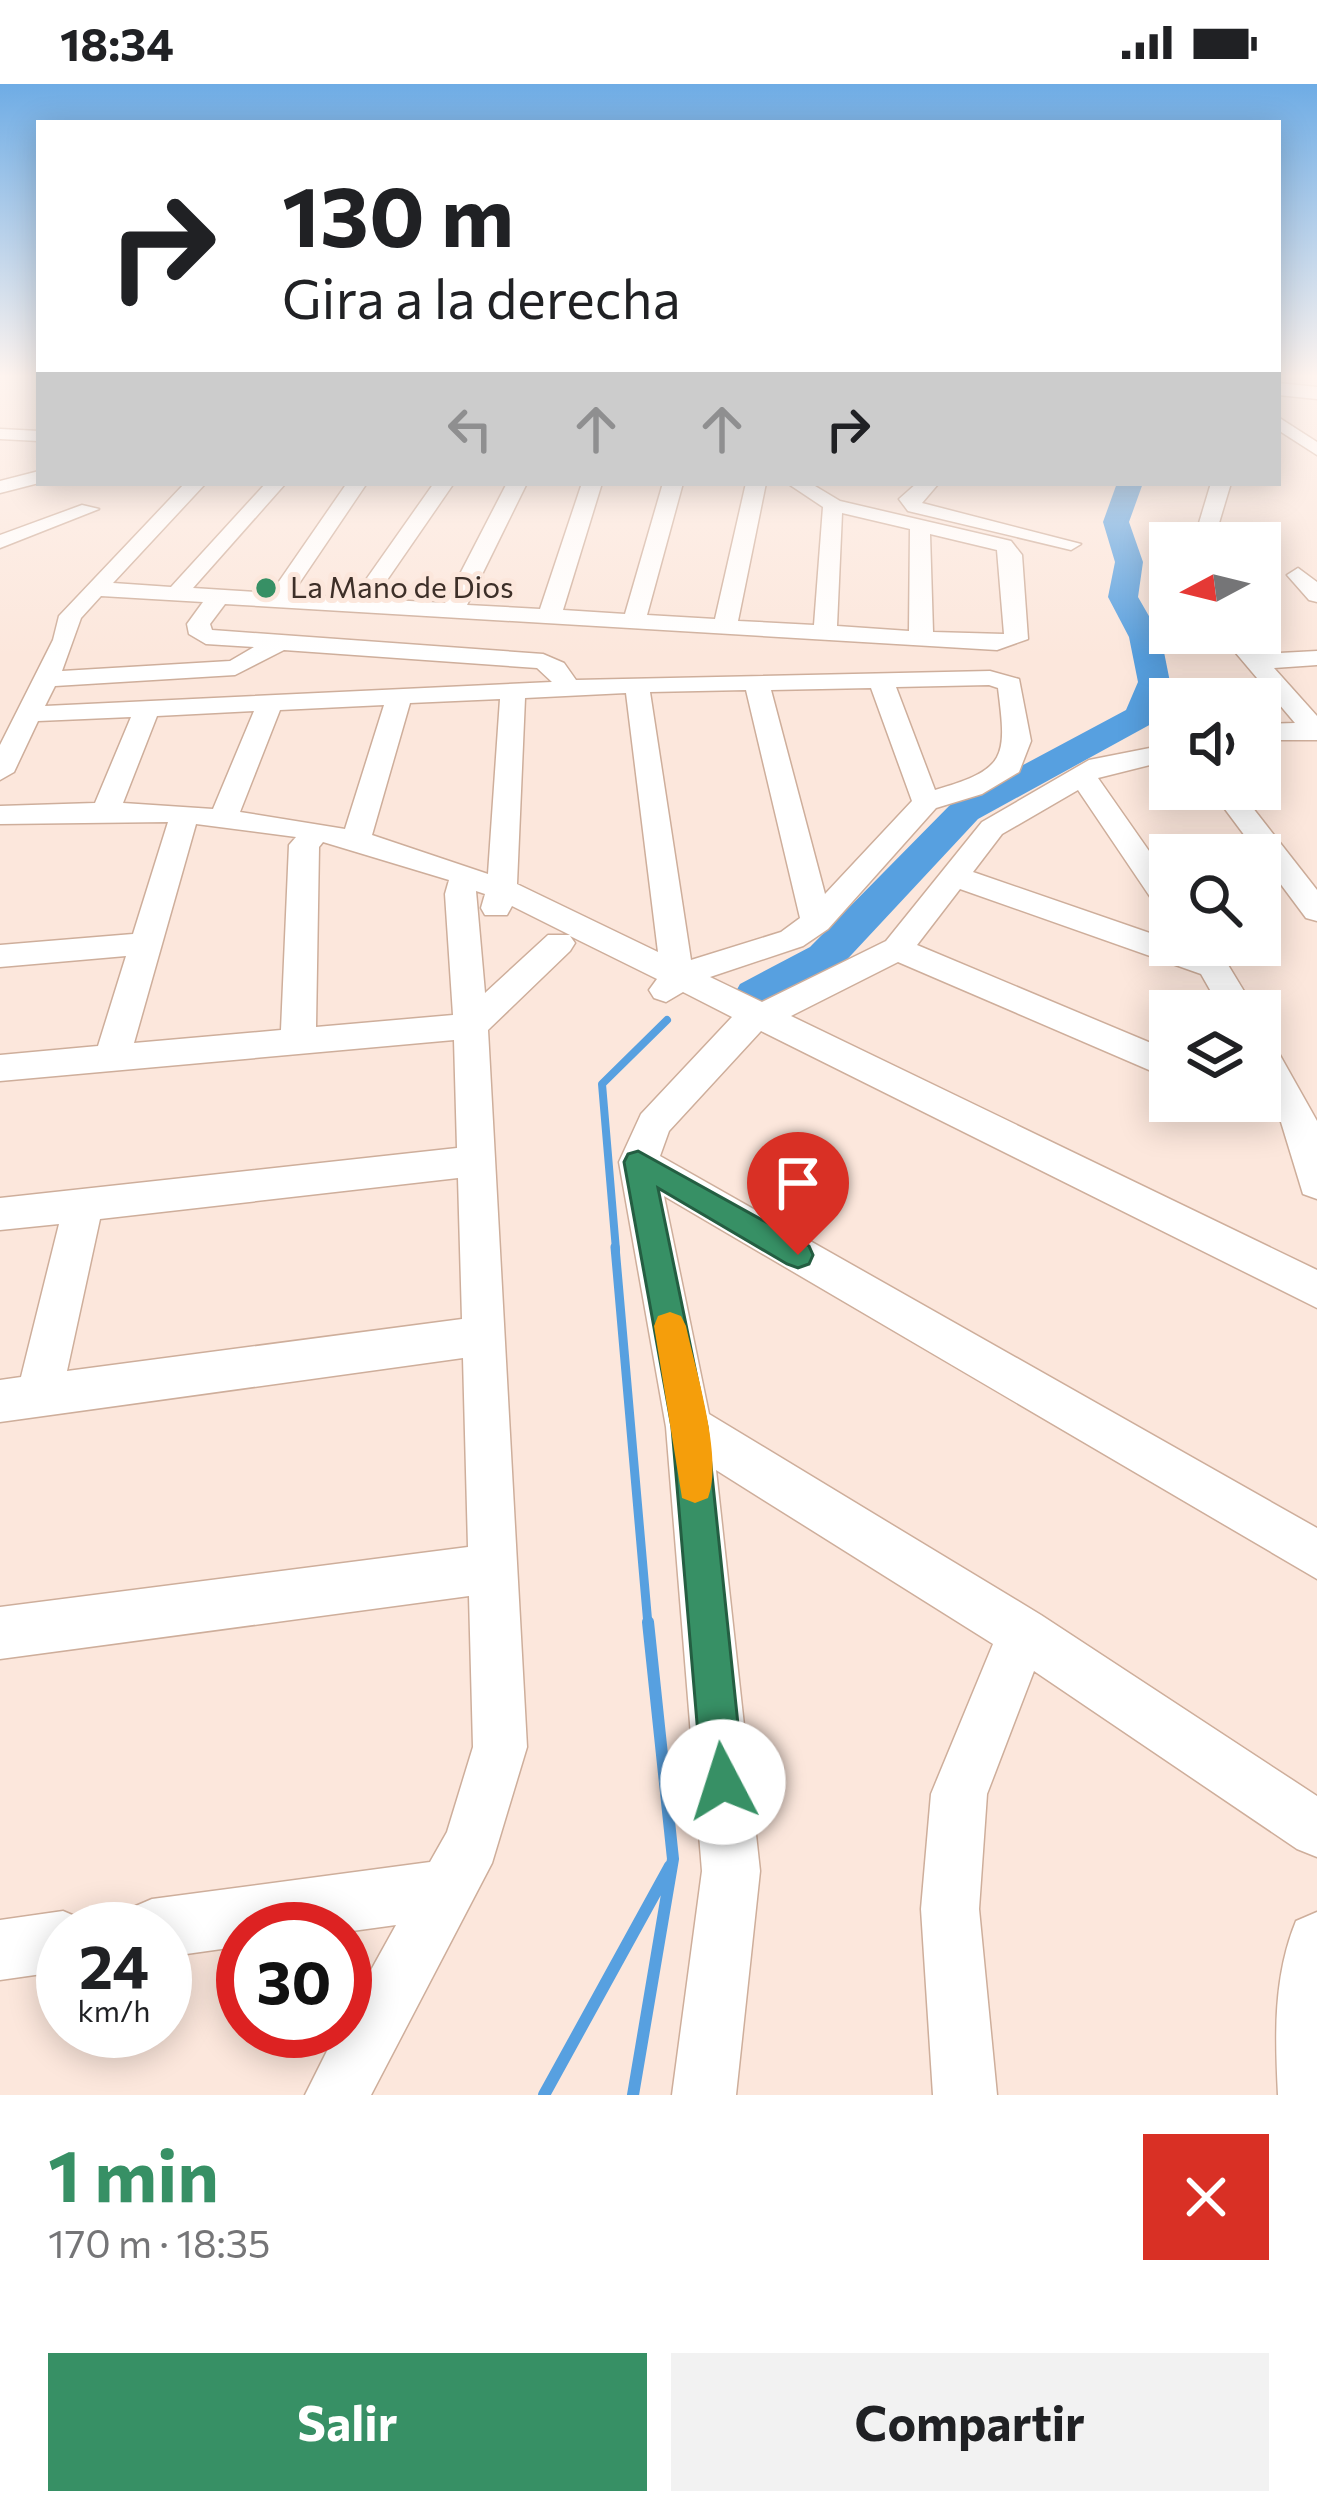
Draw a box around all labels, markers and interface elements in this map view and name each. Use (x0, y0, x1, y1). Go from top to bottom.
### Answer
text: 18:34 (60, 15, 174, 70)
text: 130 m (282, 162, 514, 264)
icon: right (84, 168, 240, 324)
text: Gira a la derecha (282, 264, 681, 330)
icon: left (437, 396, 503, 462)
icon: ahead (563, 396, 629, 462)
icon: ahead (689, 396, 755, 462)
icon: right (815, 396, 881, 462)
north arrow (1149, 522, 1281, 654)
map controls (1149, 522, 1281, 1122)
place label: La Mano de Dios (290, 567, 514, 604)
marker: La Mano de Dios (253, 575, 279, 601)
button: sound (1149, 678, 1281, 810)
button: search (1149, 834, 1281, 966)
button: layers (1149, 990, 1281, 1122)
pin (747, 1132, 849, 1255)
icon: arrive (765, 1150, 831, 1216)
position arrow (660, 1719, 786, 1845)
speed limit sign: 30 (216, 1902, 372, 2058)
text: 24 (79, 1928, 149, 2001)
text: km/h (78, 1991, 150, 2028)
text: 1 min (48, 2129, 219, 2217)
button: close (1143, 2134, 1269, 2260)
text: 170 m · 18:35 (48, 2218, 270, 2266)
button: Salir (48, 2353, 647, 2491)
button: Compartir (671, 2353, 1269, 2491)

